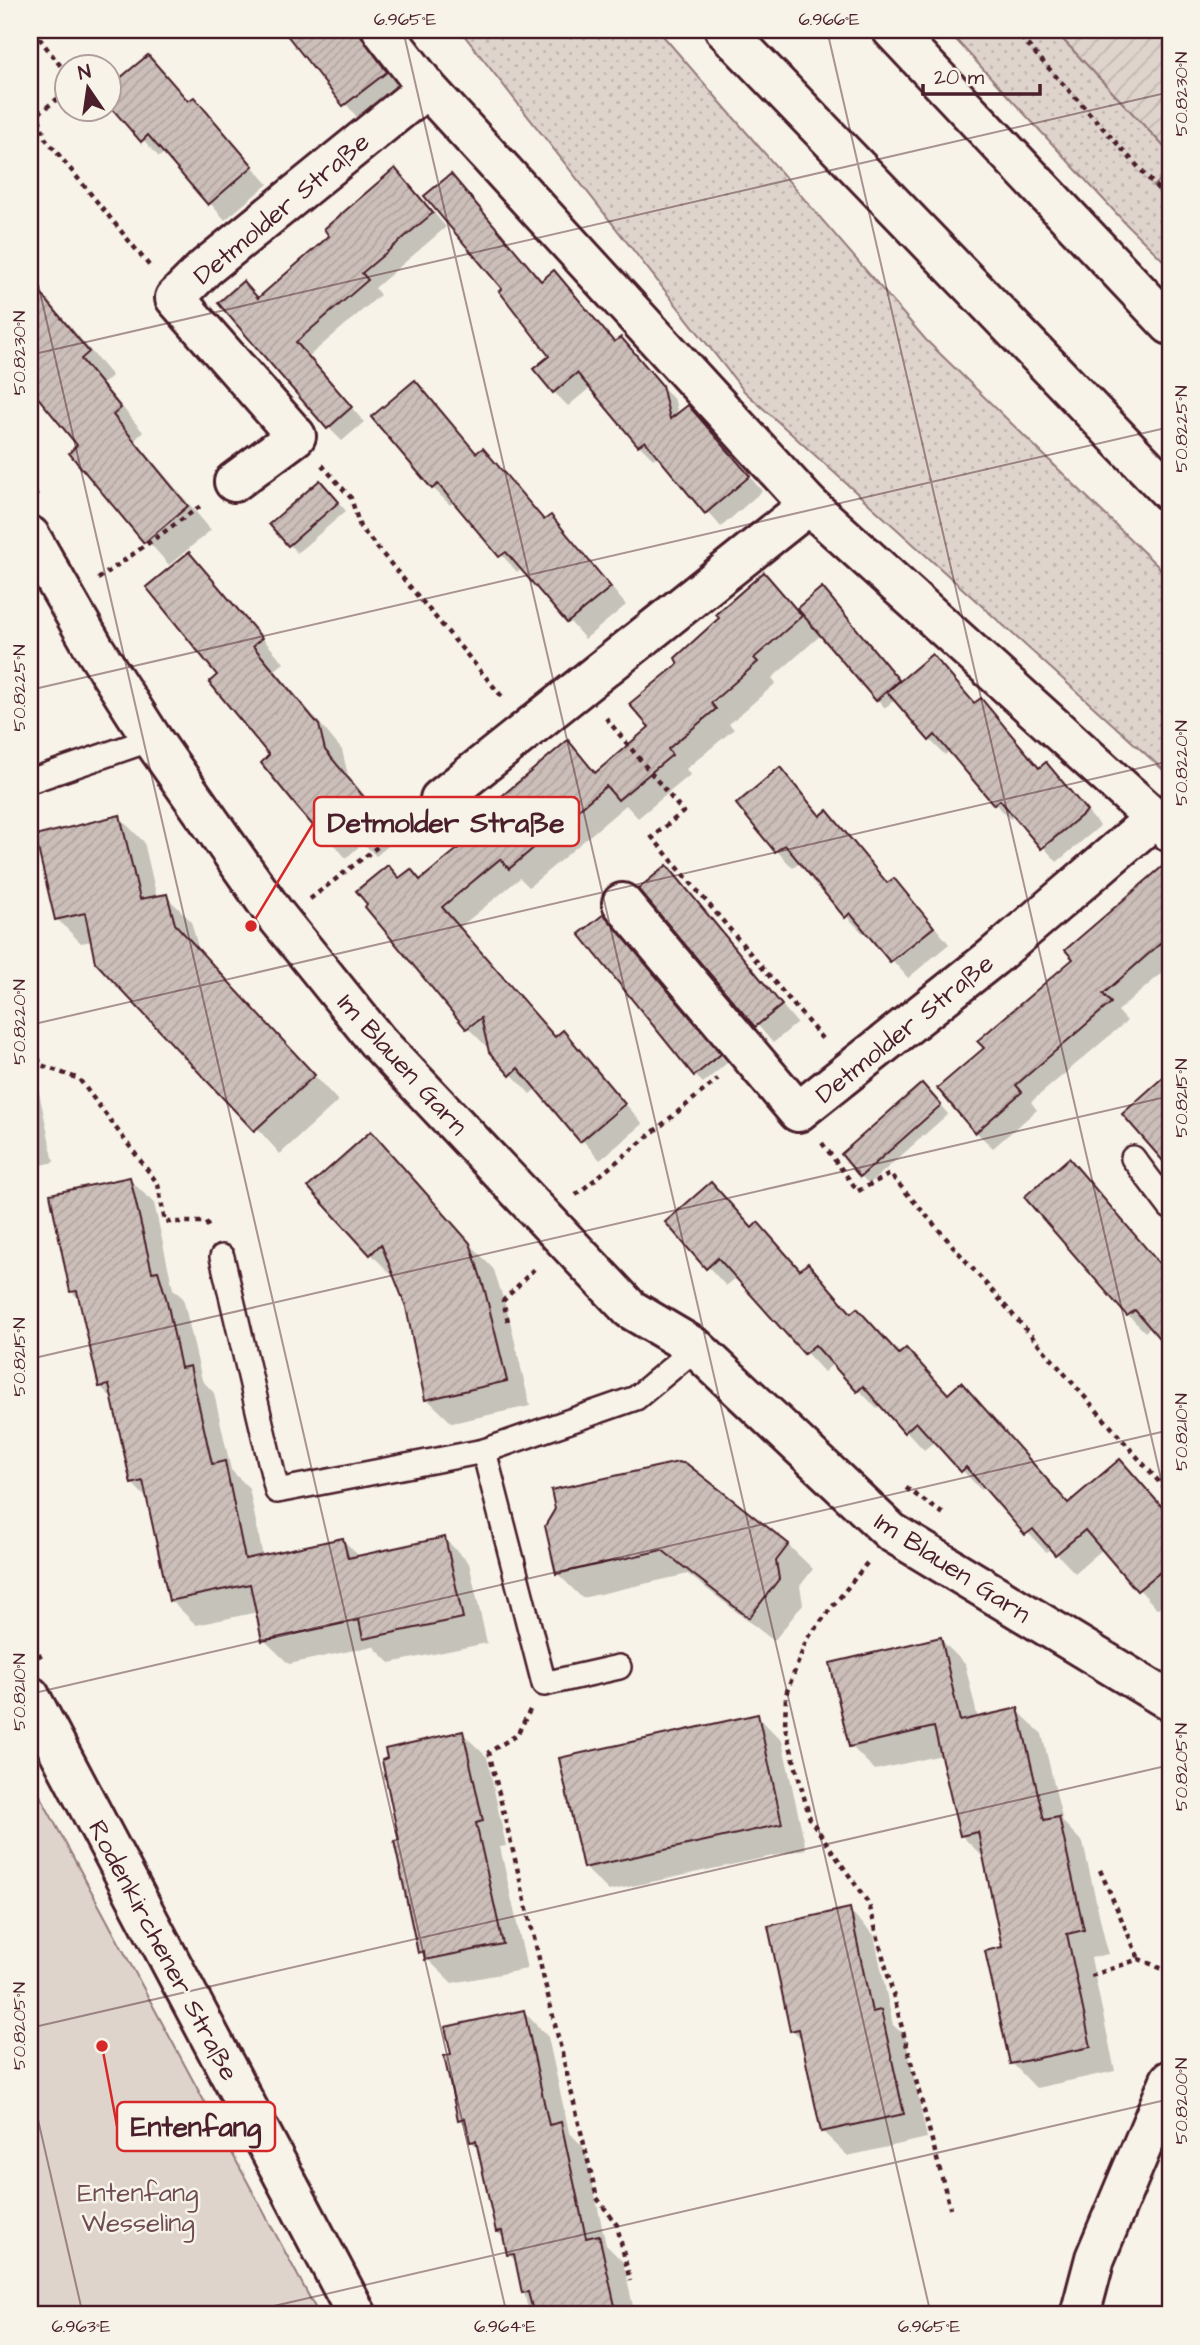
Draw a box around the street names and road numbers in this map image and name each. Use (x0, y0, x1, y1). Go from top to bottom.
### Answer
street label: Detmolder Straße (186, 124, 377, 293)
street label: Detmolder Straße (808, 946, 1001, 1112)
street label: Im Blauen Garn (329, 986, 476, 1143)
street label: Im Blauen Garn (867, 1504, 1038, 1632)
street label: Rodenkirchener Straße (79, 1814, 247, 2087)

